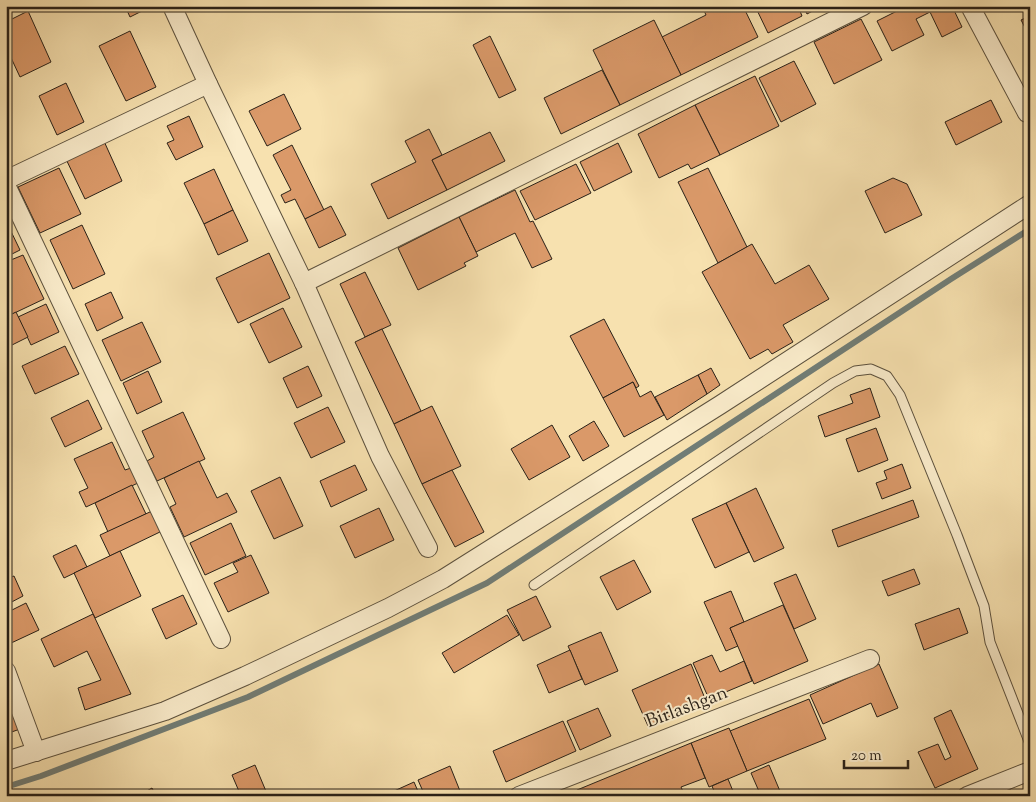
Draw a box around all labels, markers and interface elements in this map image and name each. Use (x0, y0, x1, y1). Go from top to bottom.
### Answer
street label: Birlashgan (642, 680, 732, 736)
scale bar (844, 737, 907, 769)
text: 20 m (851, 746, 882, 767)

